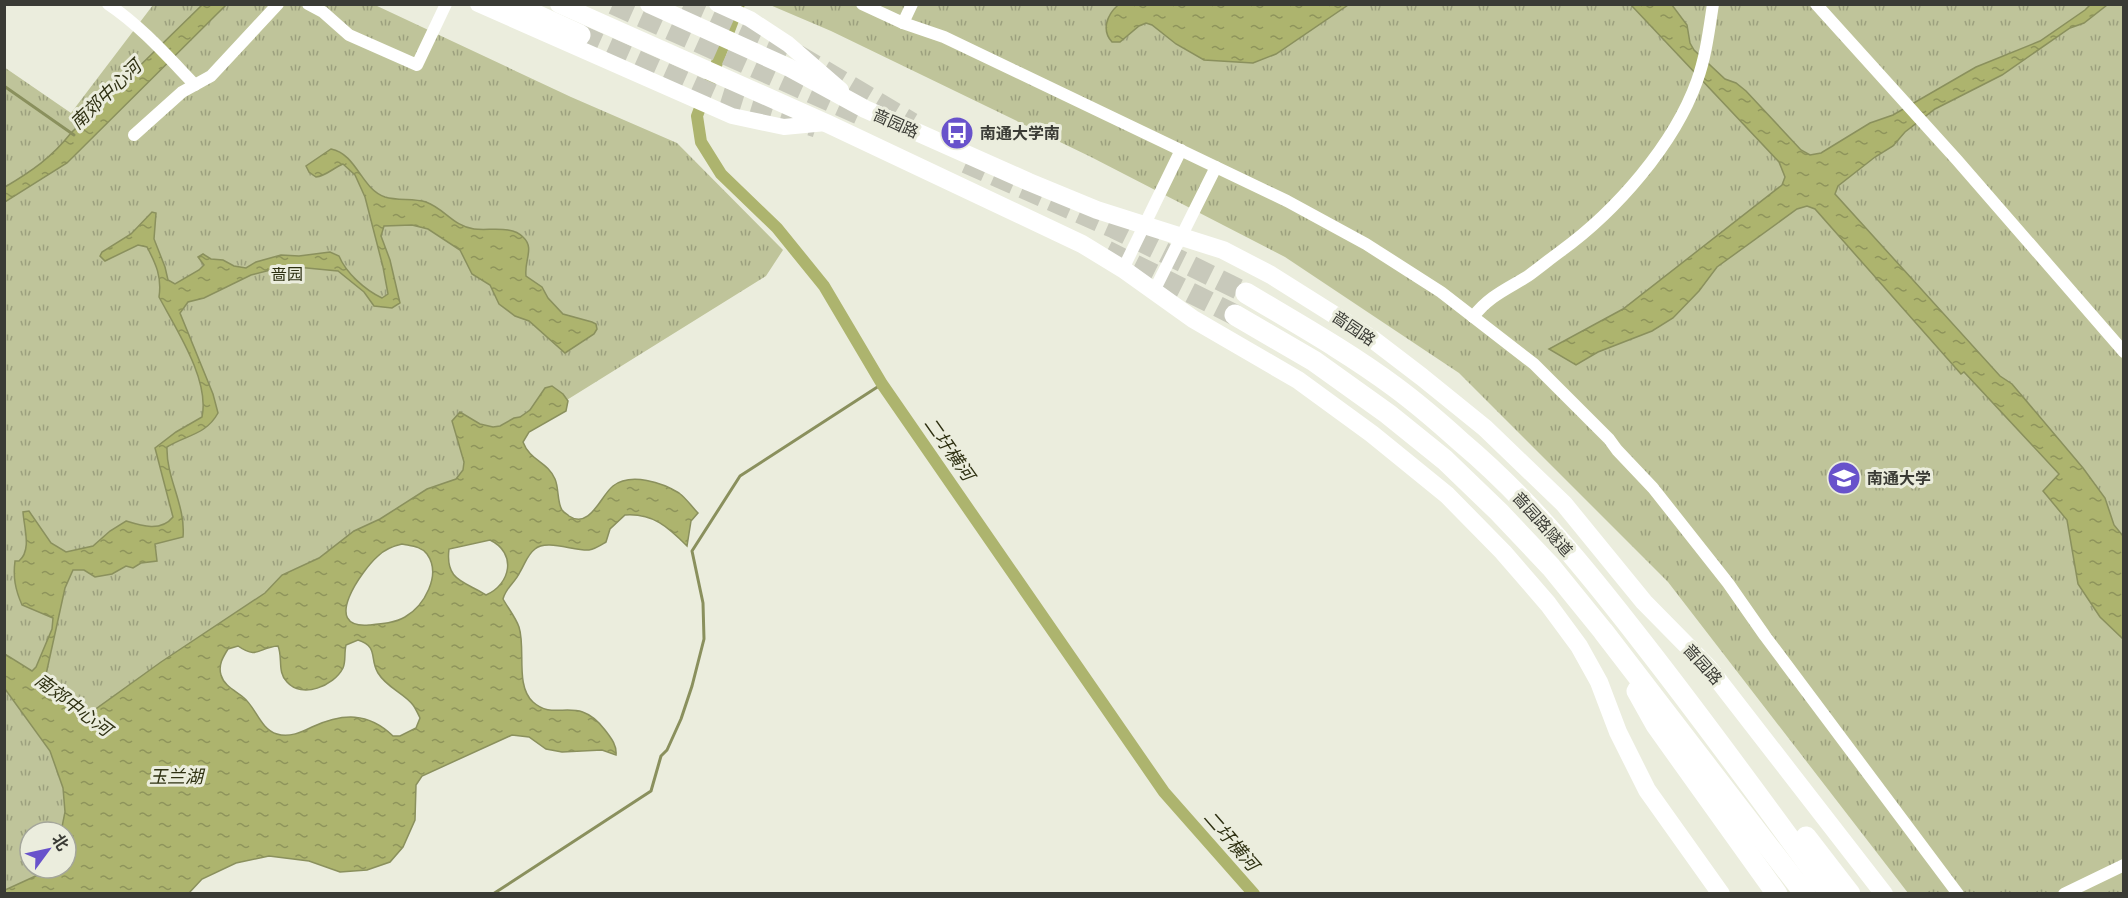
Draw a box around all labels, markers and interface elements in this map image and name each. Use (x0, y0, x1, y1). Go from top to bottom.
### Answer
water label: 南郊中心河 (66, 54, 147, 133)
street label: 啬园路 (870, 105, 922, 142)
bus stop icon: 南通大学南 (939, 115, 975, 151)
place label: 南通大学南 (980, 124, 1060, 143)
park label: 啬园 (271, 265, 303, 284)
street label: 啬园路 (1329, 307, 1379, 350)
water label: 二圩横河 (920, 413, 980, 487)
school or university icon: 南通大学 (1826, 460, 1862, 496)
place label: 南通大学 (1867, 469, 1931, 488)
street label: 啬园路隧道 (1509, 488, 1576, 560)
street label: 啬园路 (1680, 640, 1726, 689)
water label: 南郊中心河 (31, 669, 118, 742)
water label: 玉兰湖 (149, 766, 206, 787)
water label: 二圩横河 (1200, 807, 1265, 877)
north arrow (18, 820, 78, 880)
text: 北 (48, 830, 72, 854)

